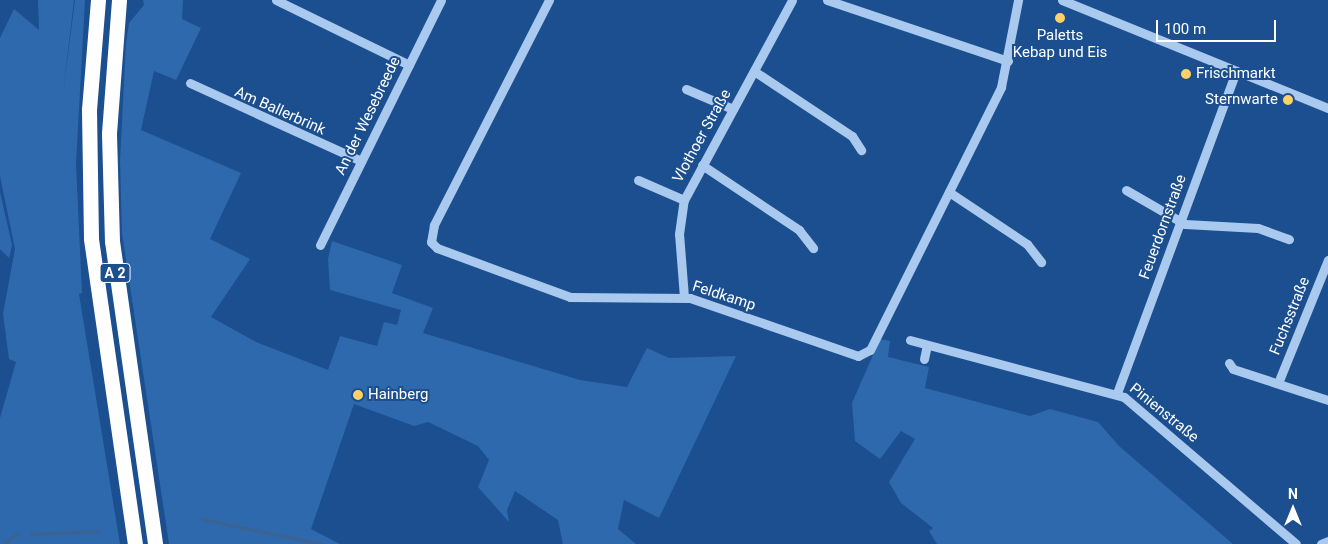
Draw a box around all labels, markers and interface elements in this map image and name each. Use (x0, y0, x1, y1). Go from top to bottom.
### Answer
scale bar (1158, 10, 1278, 42)
marker: Paletts Kebap und Eis (1054, 12, 1066, 24)
text: 100 m (1164, 20, 1206, 38)
place label: Paletts Kebap und Eis (1013, 26, 1107, 61)
street label: An der Wesebreede (332, 54, 404, 178)
place label: Frischmarkt (1196, 65, 1276, 83)
marker: Frischmarkt (1180, 68, 1192, 80)
street label: Am Ballerbrink (232, 83, 328, 139)
street label: Vlothoer Straße (669, 86, 735, 186)
place label: Sternwarte (1205, 91, 1278, 109)
marker: Sternwarte (1282, 94, 1294, 106)
street label: Feuerdornstraße (1136, 172, 1190, 282)
road number: A 2 (99, 262, 131, 284)
street label: Fuchsstraße (1266, 274, 1314, 358)
street label: Feldkamp (690, 277, 758, 315)
street label: Pinienstraße (1126, 380, 1202, 446)
place label: Hainberg (368, 386, 429, 404)
marker: Hainberg (352, 389, 364, 401)
north arrow (1268, 484, 1318, 534)
text: N (1288, 486, 1298, 502)

